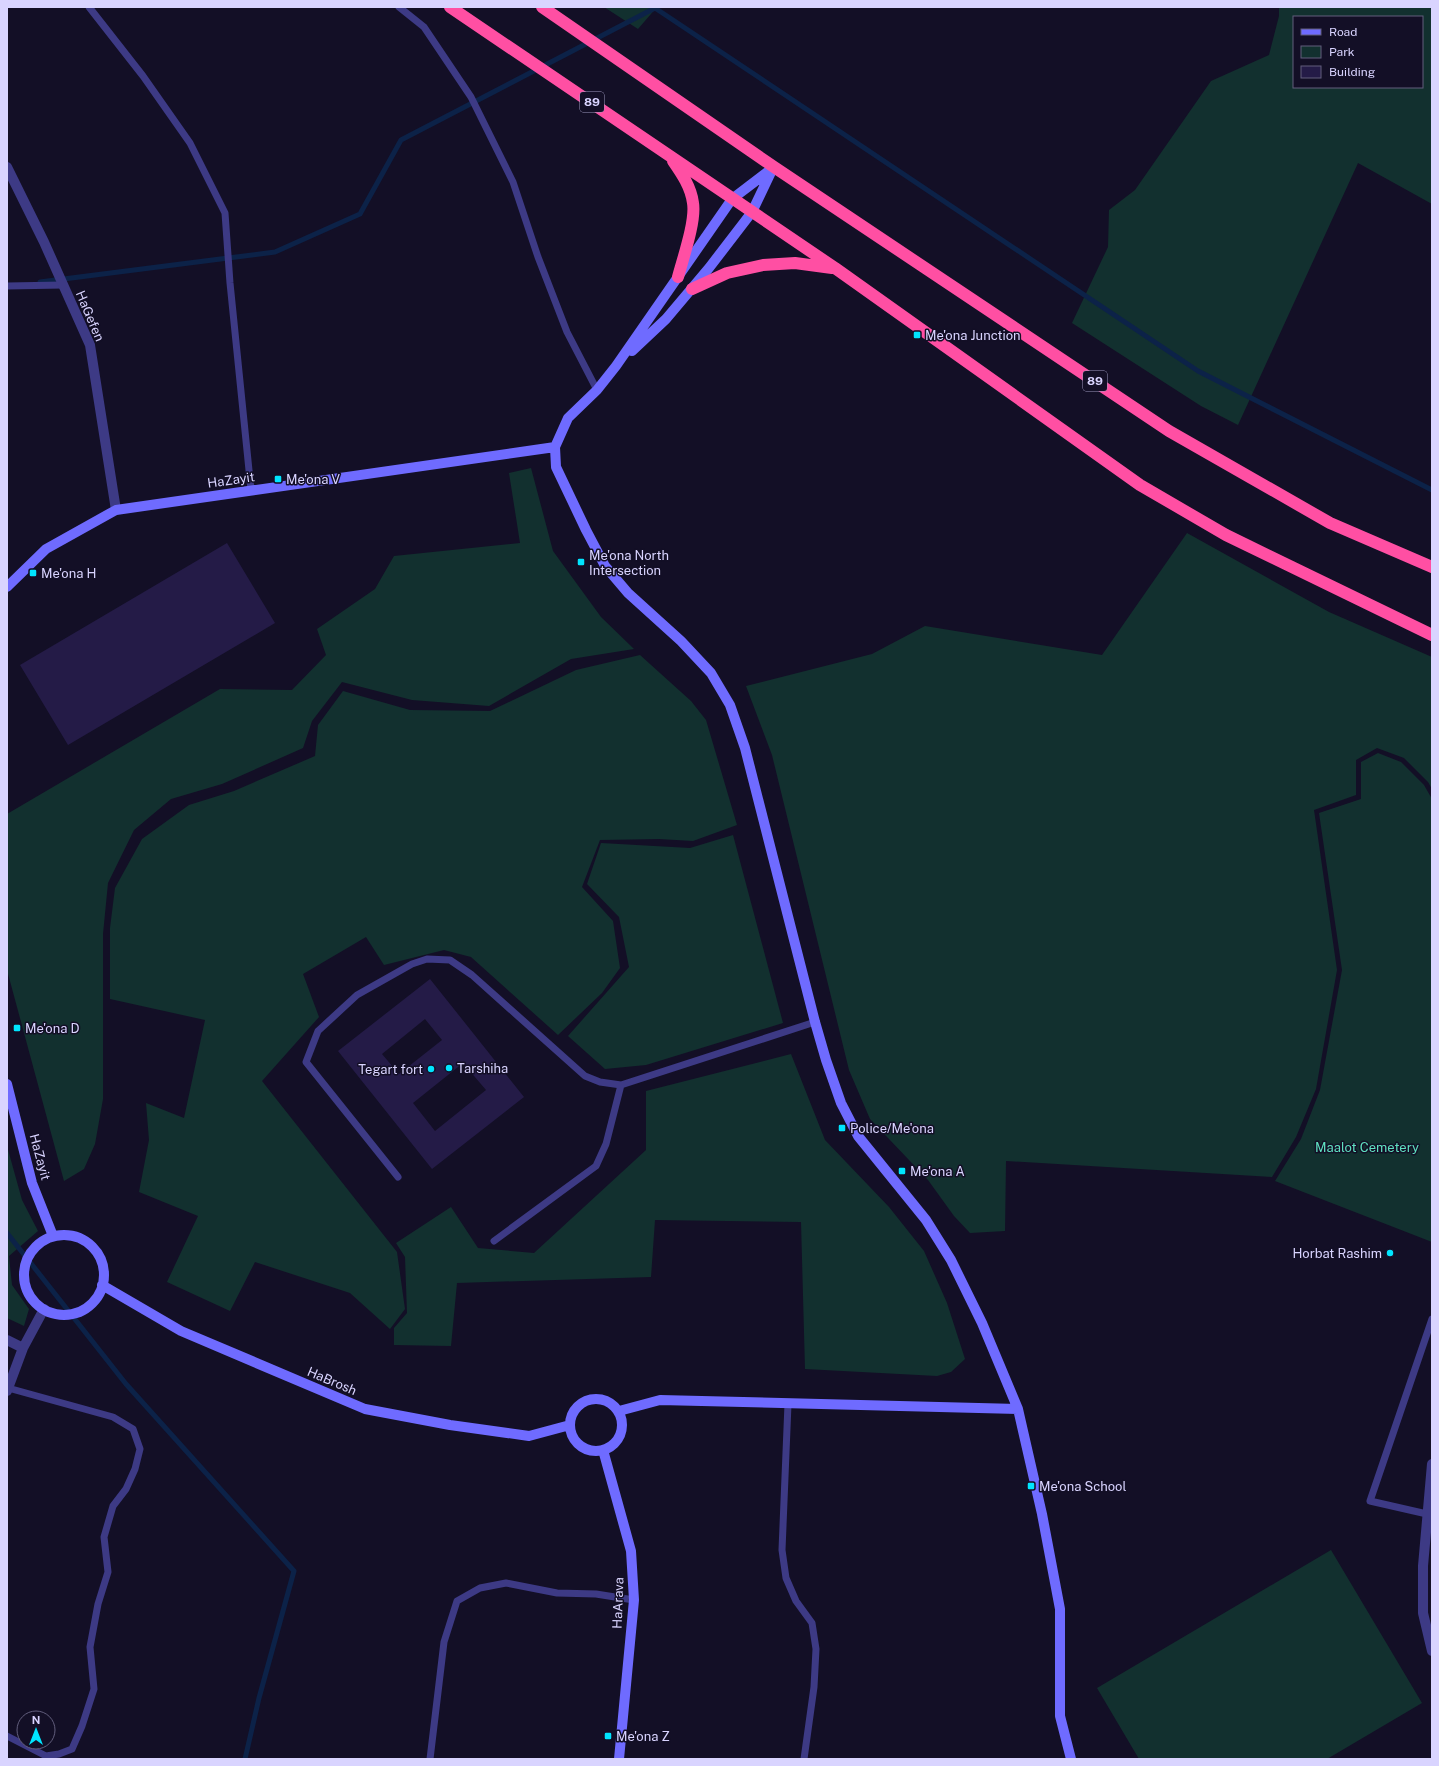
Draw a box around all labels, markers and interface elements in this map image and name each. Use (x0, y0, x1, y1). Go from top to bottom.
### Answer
legend (1293, 16, 1423, 88)
text: Road (1329, 25, 1357, 39)
text: Park (1329, 45, 1355, 59)
text: Building (1329, 65, 1375, 79)
road number: 89 (580, 92, 604, 112)
street label: HaGefen (73, 288, 107, 344)
place label: Me'ona Junction (925, 328, 1021, 343)
marker: Me'ona Junction (912, 330, 922, 340)
road number: 89 (1083, 371, 1107, 391)
street label: HaZayit (206, 469, 256, 491)
place label: Me'ona V (286, 472, 340, 487)
marker: Me'ona V (273, 474, 283, 484)
place label: Me'ona North Intersection (589, 548, 669, 578)
marker: Me'ona North Intersection (576, 557, 586, 567)
place label: Me'ona H (41, 566, 96, 581)
marker: Me'ona H (28, 568, 38, 578)
place label: Me'ona D (25, 1021, 80, 1036)
marker: Me'ona D (12, 1023, 22, 1033)
place label: Tarshiha (457, 1061, 508, 1076)
place label: Tegart fort (358, 1062, 423, 1077)
marker: Tarshiha (444, 1063, 454, 1073)
marker: Tegart fort (426, 1064, 436, 1074)
place label: Police/Me'ona (850, 1121, 934, 1136)
marker: Police/Me'ona (837, 1123, 847, 1133)
street label: HaZayit (27, 1132, 53, 1182)
park label: Maalot Cemetery (1315, 1140, 1419, 1155)
place label: Me'ona A (910, 1164, 965, 1179)
marker: Me'ona A (897, 1166, 907, 1176)
place label: Horbat Rashim (1292, 1246, 1382, 1261)
marker: Horbat Rashim (1385, 1248, 1395, 1258)
street label: HaBrosh (305, 1364, 359, 1398)
place label: Me'ona School (1039, 1479, 1126, 1494)
marker: Me'ona School (1026, 1481, 1036, 1491)
street label: HaArava (610, 1577, 626, 1629)
north arrow (16, 1710, 56, 1750)
text: N (32, 1714, 40, 1726)
place label: Me'ona Z (616, 1729, 670, 1744)
marker: Me'ona Z (603, 1731, 613, 1741)

